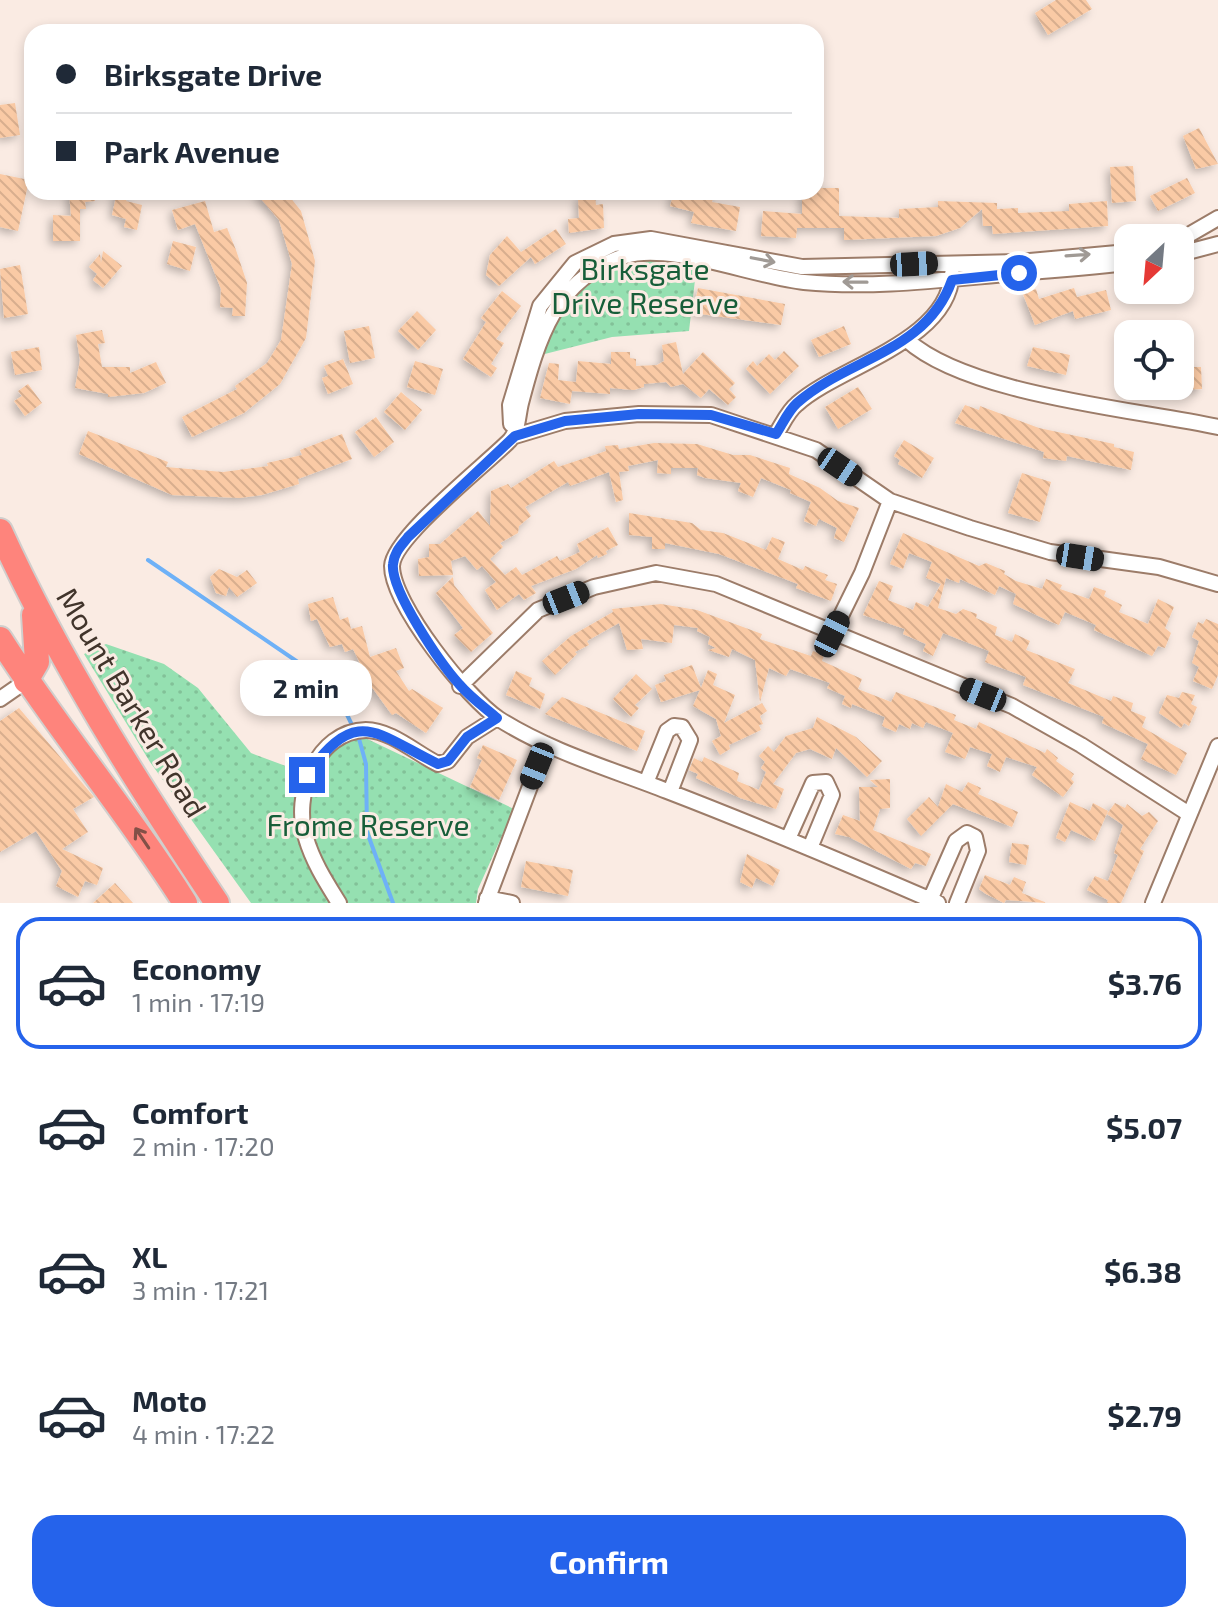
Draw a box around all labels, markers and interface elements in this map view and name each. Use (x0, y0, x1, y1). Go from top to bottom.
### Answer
text: Birksgate Drive (104, 56, 322, 92)
text: Park Avenue (104, 133, 280, 169)
north arrow (1114, 224, 1194, 304)
map controls (1114, 224, 1194, 400)
one-way arrow (1064, 247, 1091, 262)
park label: Birksgate Drive Reserve (551, 250, 739, 320)
car (889, 251, 939, 277)
one-way arrow (750, 253, 776, 268)
route start (1001, 255, 1037, 291)
one-way arrow (842, 275, 869, 290)
button: locate (1114, 320, 1194, 400)
car (813, 444, 867, 490)
car (1054, 541, 1106, 573)
car (539, 578, 593, 618)
street label: Mount Barker Road (50, 581, 215, 823)
car (811, 607, 853, 661)
callout: 2 min (241, 659, 373, 715)
text: 2 min (273, 672, 339, 703)
car (956, 675, 1010, 715)
car (517, 739, 557, 793)
route end (289, 757, 325, 793)
park label: Frome Reserve (266, 806, 470, 842)
one-way arrow (134, 827, 150, 849)
icon: car (36, 947, 108, 1019)
text: Economy (132, 950, 261, 986)
text: $3.76 (1108, 965, 1182, 1001)
text: 1 min · 17:19 (132, 986, 265, 1017)
icon: car (36, 1091, 108, 1163)
text: Comfort (132, 1094, 249, 1130)
text: $5.07 (1106, 1109, 1182, 1145)
text: 2 min · 17:20 (132, 1130, 275, 1161)
icon: car (36, 1235, 108, 1307)
text: XL (132, 1238, 167, 1274)
text: $6.38 (1104, 1253, 1182, 1289)
text: 3 min · 17:21 (132, 1274, 269, 1305)
icon: car (36, 1379, 108, 1451)
text: Moto (132, 1382, 207, 1418)
text: $2.79 (1107, 1397, 1182, 1433)
text: 4 min · 17:22 (132, 1418, 275, 1449)
button: Confirm (32, 1515, 1186, 1607)

